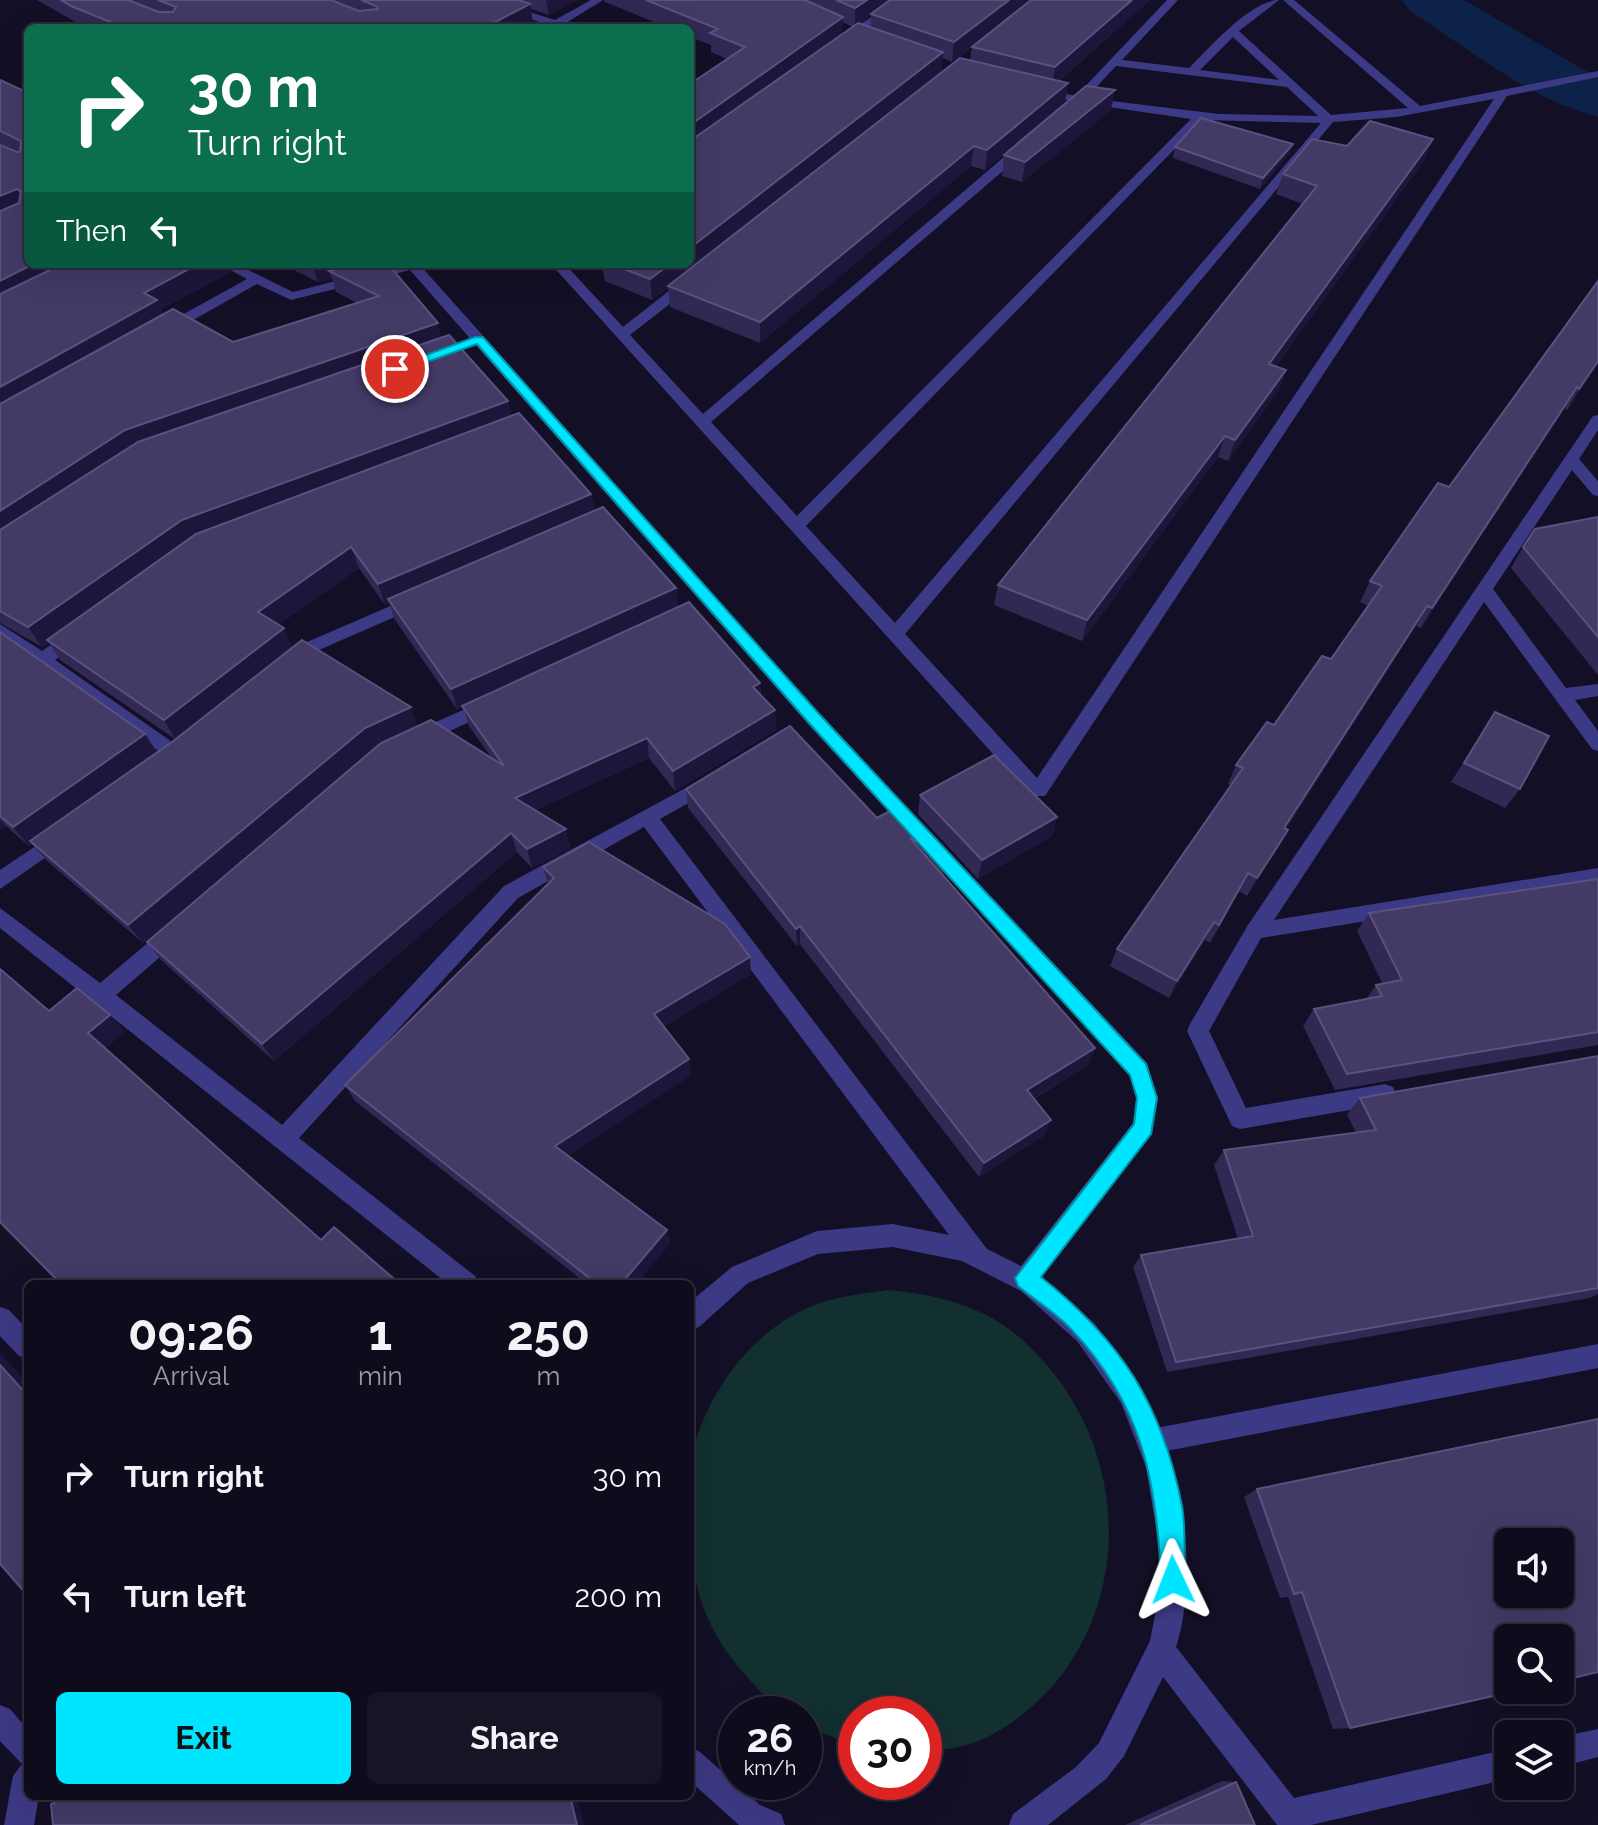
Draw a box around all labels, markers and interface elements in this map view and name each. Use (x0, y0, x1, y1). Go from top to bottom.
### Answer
text: 30 m (188, 54, 319, 120)
icon: right (56, 56, 160, 160)
text: Turn right (188, 121, 347, 163)
icon: left (143, 208, 187, 252)
text: Then (56, 213, 127, 248)
pin (361, 335, 429, 403)
icon: arrive (373, 347, 417, 391)
text: 09:26 (128, 1305, 254, 1361)
text: 1 (368, 1305, 392, 1361)
text: 250 (507, 1305, 590, 1361)
text: Arrival (153, 1361, 229, 1391)
text: min (358, 1361, 403, 1391)
text: m (536, 1361, 560, 1391)
icon: right (56, 1454, 100, 1498)
text: Turn right (124, 1459, 264, 1494)
text: 30 m (592, 1459, 662, 1494)
map controls (1494, 1528, 1574, 1800)
button: sound (1494, 1528, 1574, 1608)
position arrow (1131, 1538, 1215, 1622)
icon: left (56, 1574, 100, 1618)
text: Turn left (124, 1579, 246, 1614)
text: 200 m (574, 1579, 662, 1614)
button: search (1494, 1624, 1574, 1704)
button: Exit (56, 1692, 351, 1784)
button: Share (367, 1692, 662, 1784)
speed limit sign: 30 (838, 1696, 942, 1800)
text: 26 (747, 1714, 793, 1761)
button: layers (1494, 1720, 1574, 1800)
text: km/h (744, 1756, 796, 1780)

